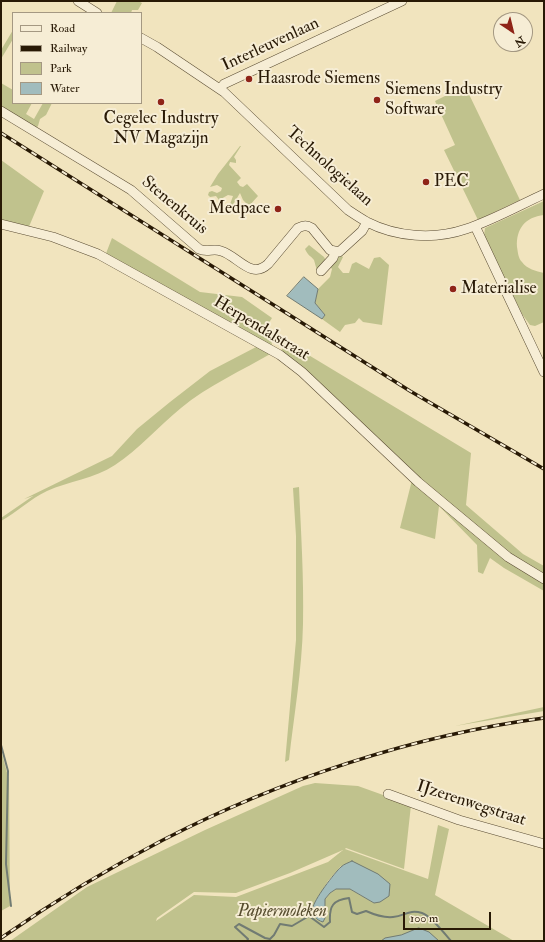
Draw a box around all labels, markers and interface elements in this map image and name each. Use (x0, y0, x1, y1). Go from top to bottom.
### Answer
legend (12, 12, 142, 104)
north arrow (493, 12, 533, 52)
street label: Interleuvenlaan (219, 14, 323, 76)
text: Road (50, 21, 75, 36)
text: N (512, 33, 527, 50)
text: Railway (50, 41, 87, 56)
text: Park (50, 61, 72, 76)
place label: Haasrode Siemens (257, 69, 380, 89)
marker: Haasrode Siemens (244, 74, 254, 84)
place label: Siemens Industry Software (385, 80, 502, 120)
text: Water (50, 81, 79, 96)
marker: Siemens Industry Software (372, 95, 382, 105)
marker: Cegelec Industry NV Magazijn (156, 97, 166, 107)
place label: Cegelec Industry NV Magazijn (104, 109, 218, 149)
street label: Technologielaan (281, 123, 377, 211)
street label: Stenenkruis (137, 172, 211, 240)
place label: PEC (434, 172, 469, 192)
marker: PEC (421, 177, 431, 187)
place label: Medpace (209, 199, 270, 219)
marker: Medpace (273, 204, 283, 214)
place label: Materialise (461, 279, 537, 299)
marker: Materialise (448, 284, 458, 294)
street label: Herpendalstraat (209, 292, 313, 366)
street label: IJzerenwegstraat (414, 777, 528, 831)
park label: Papiermoleken (237, 902, 327, 922)
scale bar (405, 904, 493, 930)
text: 100 m (410, 911, 438, 926)

